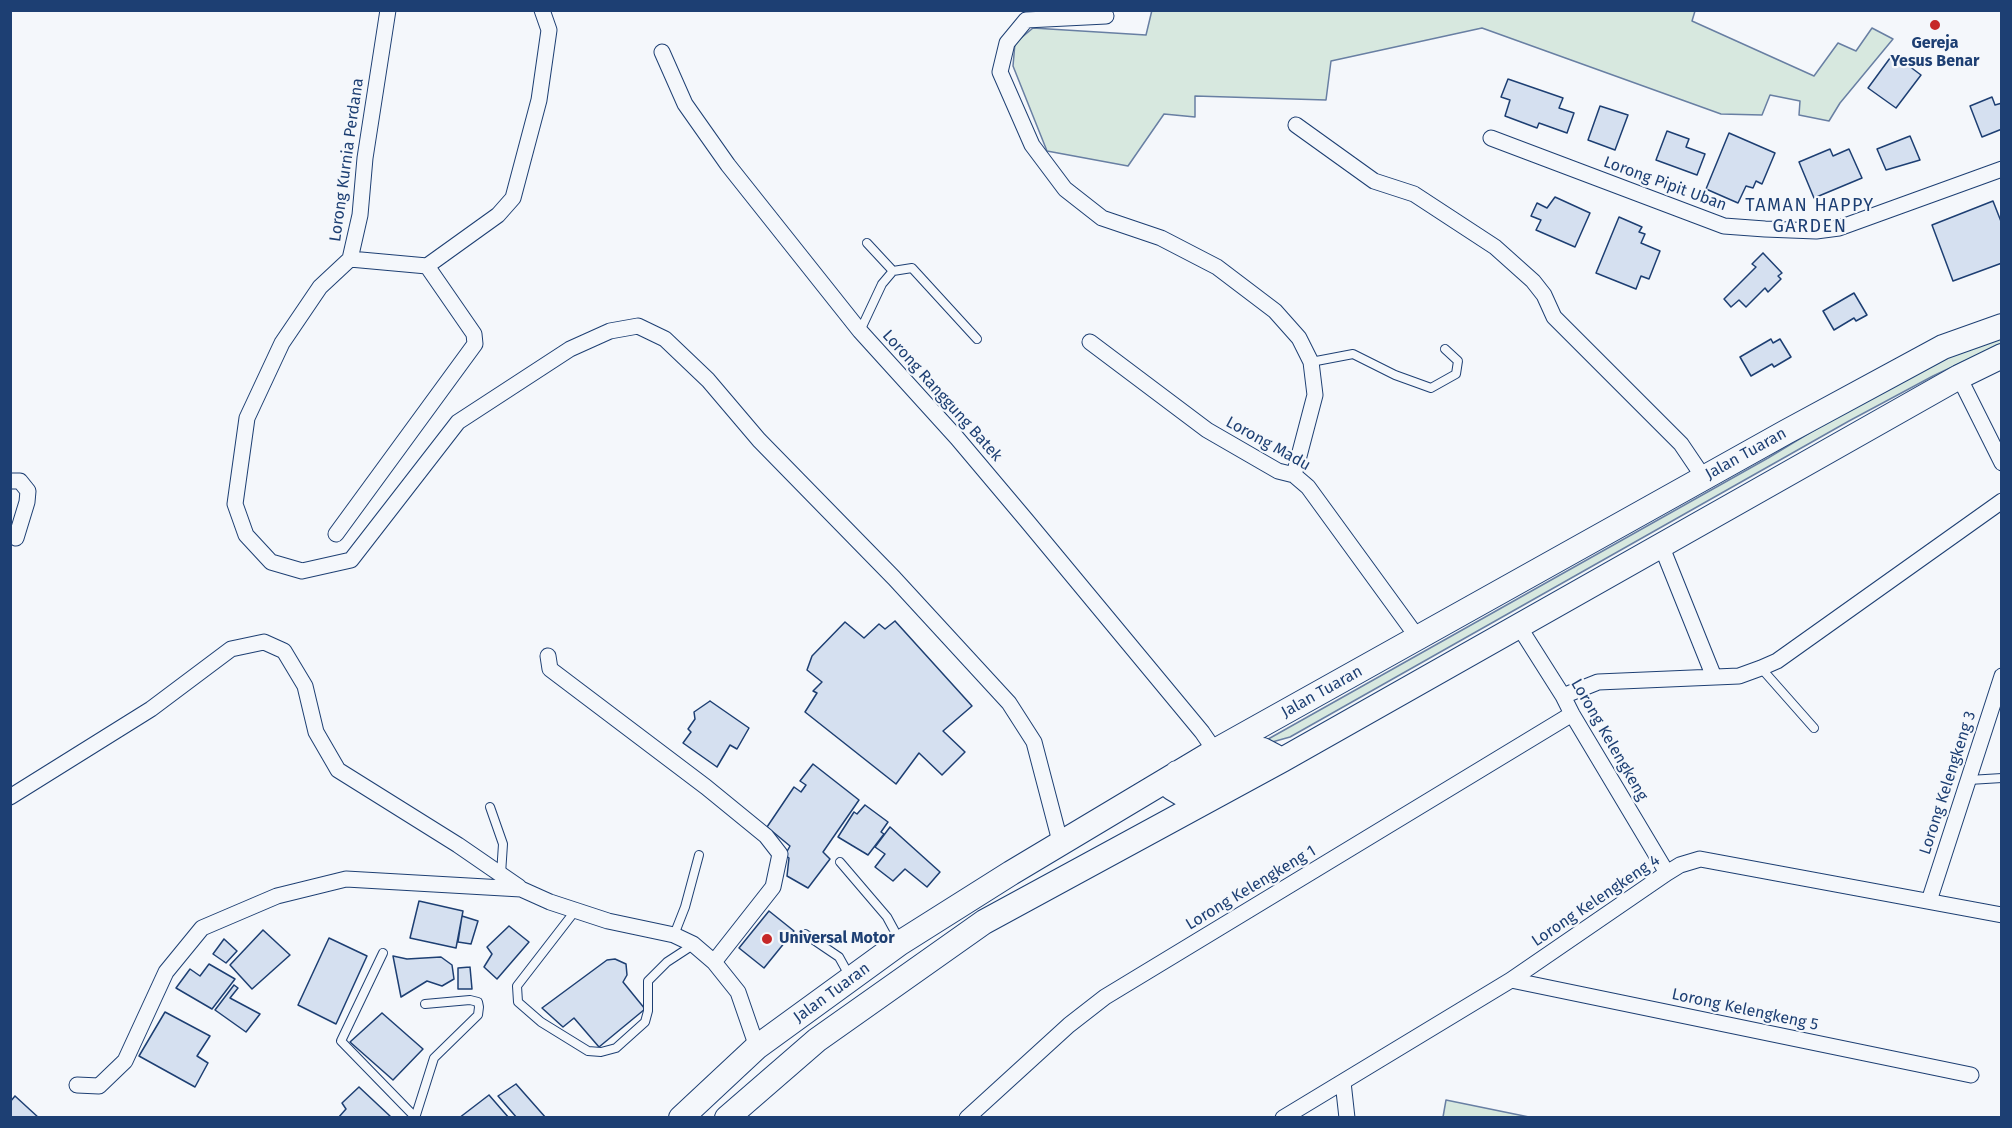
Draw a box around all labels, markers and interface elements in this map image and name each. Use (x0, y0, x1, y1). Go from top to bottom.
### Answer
marker: Gereja Yesus Benar (1928, 18, 1942, 32)
place label: Gereja Yesus Benar (1891, 34, 1979, 72)
street label: Lorong Kurnia Perdana (326, 77, 368, 243)
street label: Lorong Pipit Uban (1601, 153, 1729, 215)
district label: TAMAN HAPPY GARDEN (1745, 195, 1875, 238)
street label: Lorong Ranggung Batek (878, 326, 1006, 466)
street label: Lorong Madu (1222, 413, 1314, 475)
street label: Jalan Tuaran (1702, 424, 1790, 484)
street label: Jalan Tuaran (1278, 662, 1366, 722)
street label: Lorong Kelengkeng (1566, 676, 1652, 804)
street label: Lorong Kelengkeng 3 (1916, 709, 1980, 857)
street label: Lorong Kelengkeng 1 (1182, 842, 1320, 934)
street label: Lorong Kelengkeng 4 (1528, 851, 1664, 951)
place label: Universal Motor (779, 929, 895, 949)
marker: Universal Motor (760, 932, 774, 946)
street label: Jalan Tuaran (790, 959, 874, 1027)
street label: Lorong Kelengkeng 5 (1670, 985, 1820, 1035)

